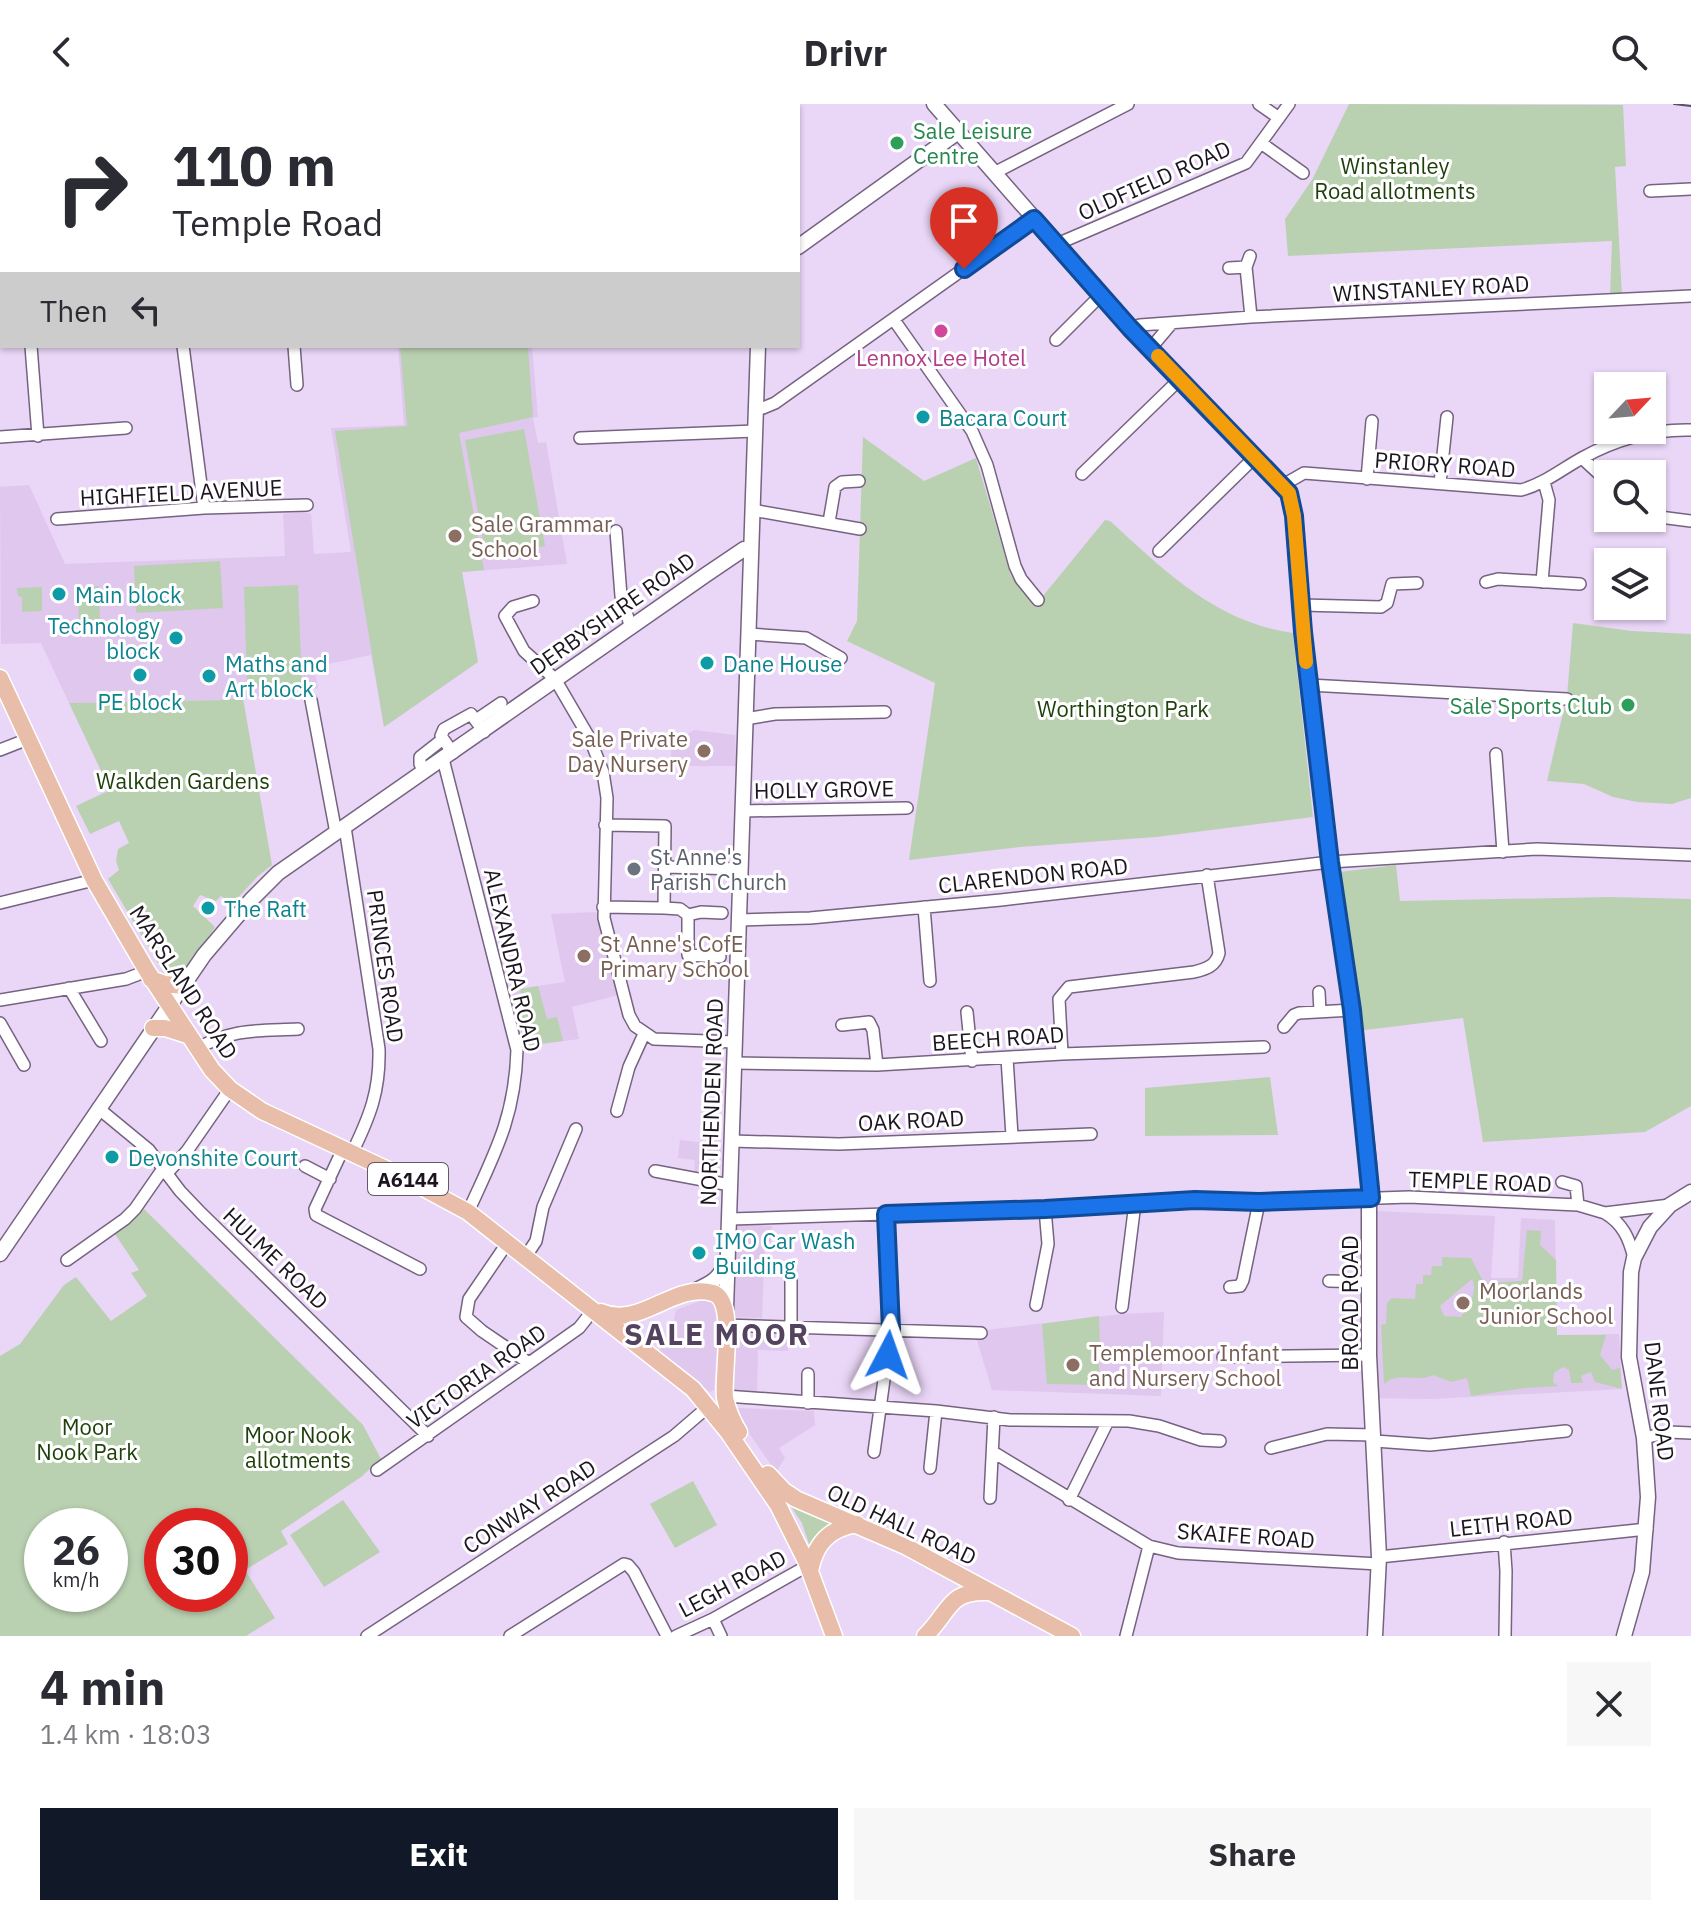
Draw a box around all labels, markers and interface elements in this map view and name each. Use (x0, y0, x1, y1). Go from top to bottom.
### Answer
text: Drivr (804, 29, 887, 76)
icon: back (40, 30, 84, 74)
icon: search (1607, 30, 1651, 74)
place label: Sale Leisure Centre (913, 116, 1032, 170)
text: 110 m (172, 129, 336, 201)
street label: OLDFIELD ROAD (1073, 133, 1235, 227)
marker: Sale Leisure Centre (888, 134, 906, 152)
icon: right (40, 136, 144, 240)
park label: Winstanley Road allotments (1314, 151, 1476, 205)
pin (930, 187, 998, 269)
text: Temple Road (172, 199, 383, 246)
icon: arrive (942, 199, 986, 243)
street label: WINSTANLEY ROAD (1332, 268, 1530, 308)
icon: left (124, 288, 168, 332)
text: Then (40, 291, 108, 330)
marker: Lennox Lee Hotel (932, 322, 950, 340)
place label: Lennox Lee Hotel (856, 343, 1026, 372)
north arrow (1594, 372, 1666, 444)
map controls (1594, 372, 1666, 620)
place label: Bacara Court (939, 403, 1067, 432)
marker: Bacara Court (914, 408, 932, 426)
street label: PRIORY ROAD (1374, 445, 1516, 483)
button: search (1594, 460, 1666, 532)
street label: HIGHFIELD AVENUE (79, 472, 283, 512)
place label: Sale Grammar School (471, 509, 612, 563)
marker: Sale Grammar School (446, 527, 464, 545)
street label: DERBYSHIRE ROAD (524, 545, 700, 681)
button: layers (1594, 548, 1666, 620)
place label: Main block (75, 580, 182, 609)
marker: Main block (50, 585, 68, 603)
place label: Technology block (47, 611, 160, 665)
marker: Technology block (167, 629, 185, 647)
place label: Maths and Art block (225, 649, 328, 703)
place label: Dane House (723, 649, 842, 678)
marker: Dane House (698, 654, 716, 672)
marker: PE block (131, 666, 149, 684)
marker: Maths and Art block (200, 667, 218, 685)
place label: PE block (97, 687, 183, 716)
place label: Sale Sports Club (1450, 691, 1612, 720)
park label: Worthington Park (1037, 694, 1209, 723)
marker: Sale Sports Club (1619, 696, 1637, 714)
place label: Sale Private Day Nursery (567, 724, 688, 778)
marker: Sale Private Day Nursery (695, 742, 713, 760)
park label: Walkden Gardens (96, 766, 270, 795)
street label: HOLLY GROVE (754, 773, 894, 805)
place label: St Anne's Parish Church (650, 842, 787, 896)
street label: CLARENDON ROAD (937, 851, 1129, 899)
marker: St Anne's Parish Church (625, 860, 643, 878)
street label: ALEXANDRA ROAD (478, 865, 548, 1055)
street label: PRINCES ROAD (361, 888, 411, 1044)
place label: The Raft (224, 894, 307, 923)
marker: The Raft (199, 899, 217, 917)
street label: MARSLAND ROAD (123, 900, 245, 1064)
place label: St Anne's CofE Primary School (600, 929, 749, 983)
marker: St Anne's CofE Primary School (575, 947, 593, 965)
street label: NORTHENDEN ROAD (693, 998, 729, 1206)
street label: BEECH ROAD (931, 1019, 1065, 1057)
street label: OAK ROAD (857, 1103, 965, 1137)
place label: Devonshite Court (128, 1143, 298, 1172)
marker: Devonshite Court (103, 1148, 121, 1166)
road number: A6144 (368, 1163, 448, 1195)
street label: TEMPLE ROAD (1408, 1164, 1552, 1198)
street label: HULME ROAD (217, 1201, 335, 1315)
place label: IMO Car Wash Building (715, 1226, 855, 1280)
street label: BROAD ROAD (1335, 1235, 1364, 1371)
marker: IMO Car Wash Building (690, 1244, 708, 1262)
place label: Moorlands Junior School (1479, 1276, 1613, 1330)
marker: Moorlands Junior School (1454, 1294, 1472, 1312)
position arrow (846, 1313, 930, 1397)
district label: SALE MOOR (624, 1314, 810, 1353)
street label: VICTORIA ROAD (401, 1317, 551, 1435)
place label: Templemoor Infant and Nursery School (1089, 1338, 1282, 1392)
street label: DANE ROAD (1638, 1340, 1682, 1462)
marker: Templemoor Infant and Nursery School (1064, 1356, 1082, 1374)
park label: Moor Nook Park (36, 1412, 138, 1466)
park label: Moor Nook allotments (244, 1420, 352, 1474)
street label: CONWAY ROAD (457, 1452, 601, 1560)
street label: OLD HALL ROAD (823, 1477, 981, 1571)
street label: LEITH ROAD (1448, 1501, 1574, 1543)
speed limit sign: 30 (144, 1508, 248, 1612)
street label: SKAIFE ROAD (1176, 1516, 1316, 1554)
text: 26 (52, 1524, 100, 1576)
street label: LEGH ROAD (673, 1543, 791, 1623)
text: km/h (52, 1566, 100, 1593)
text: 4 min (40, 1656, 165, 1718)
button: close (1567, 1662, 1651, 1746)
text: 1.4 km · 18:03 (40, 1717, 212, 1751)
button: Exit (40, 1808, 838, 1900)
button: Share (854, 1808, 1651, 1900)

